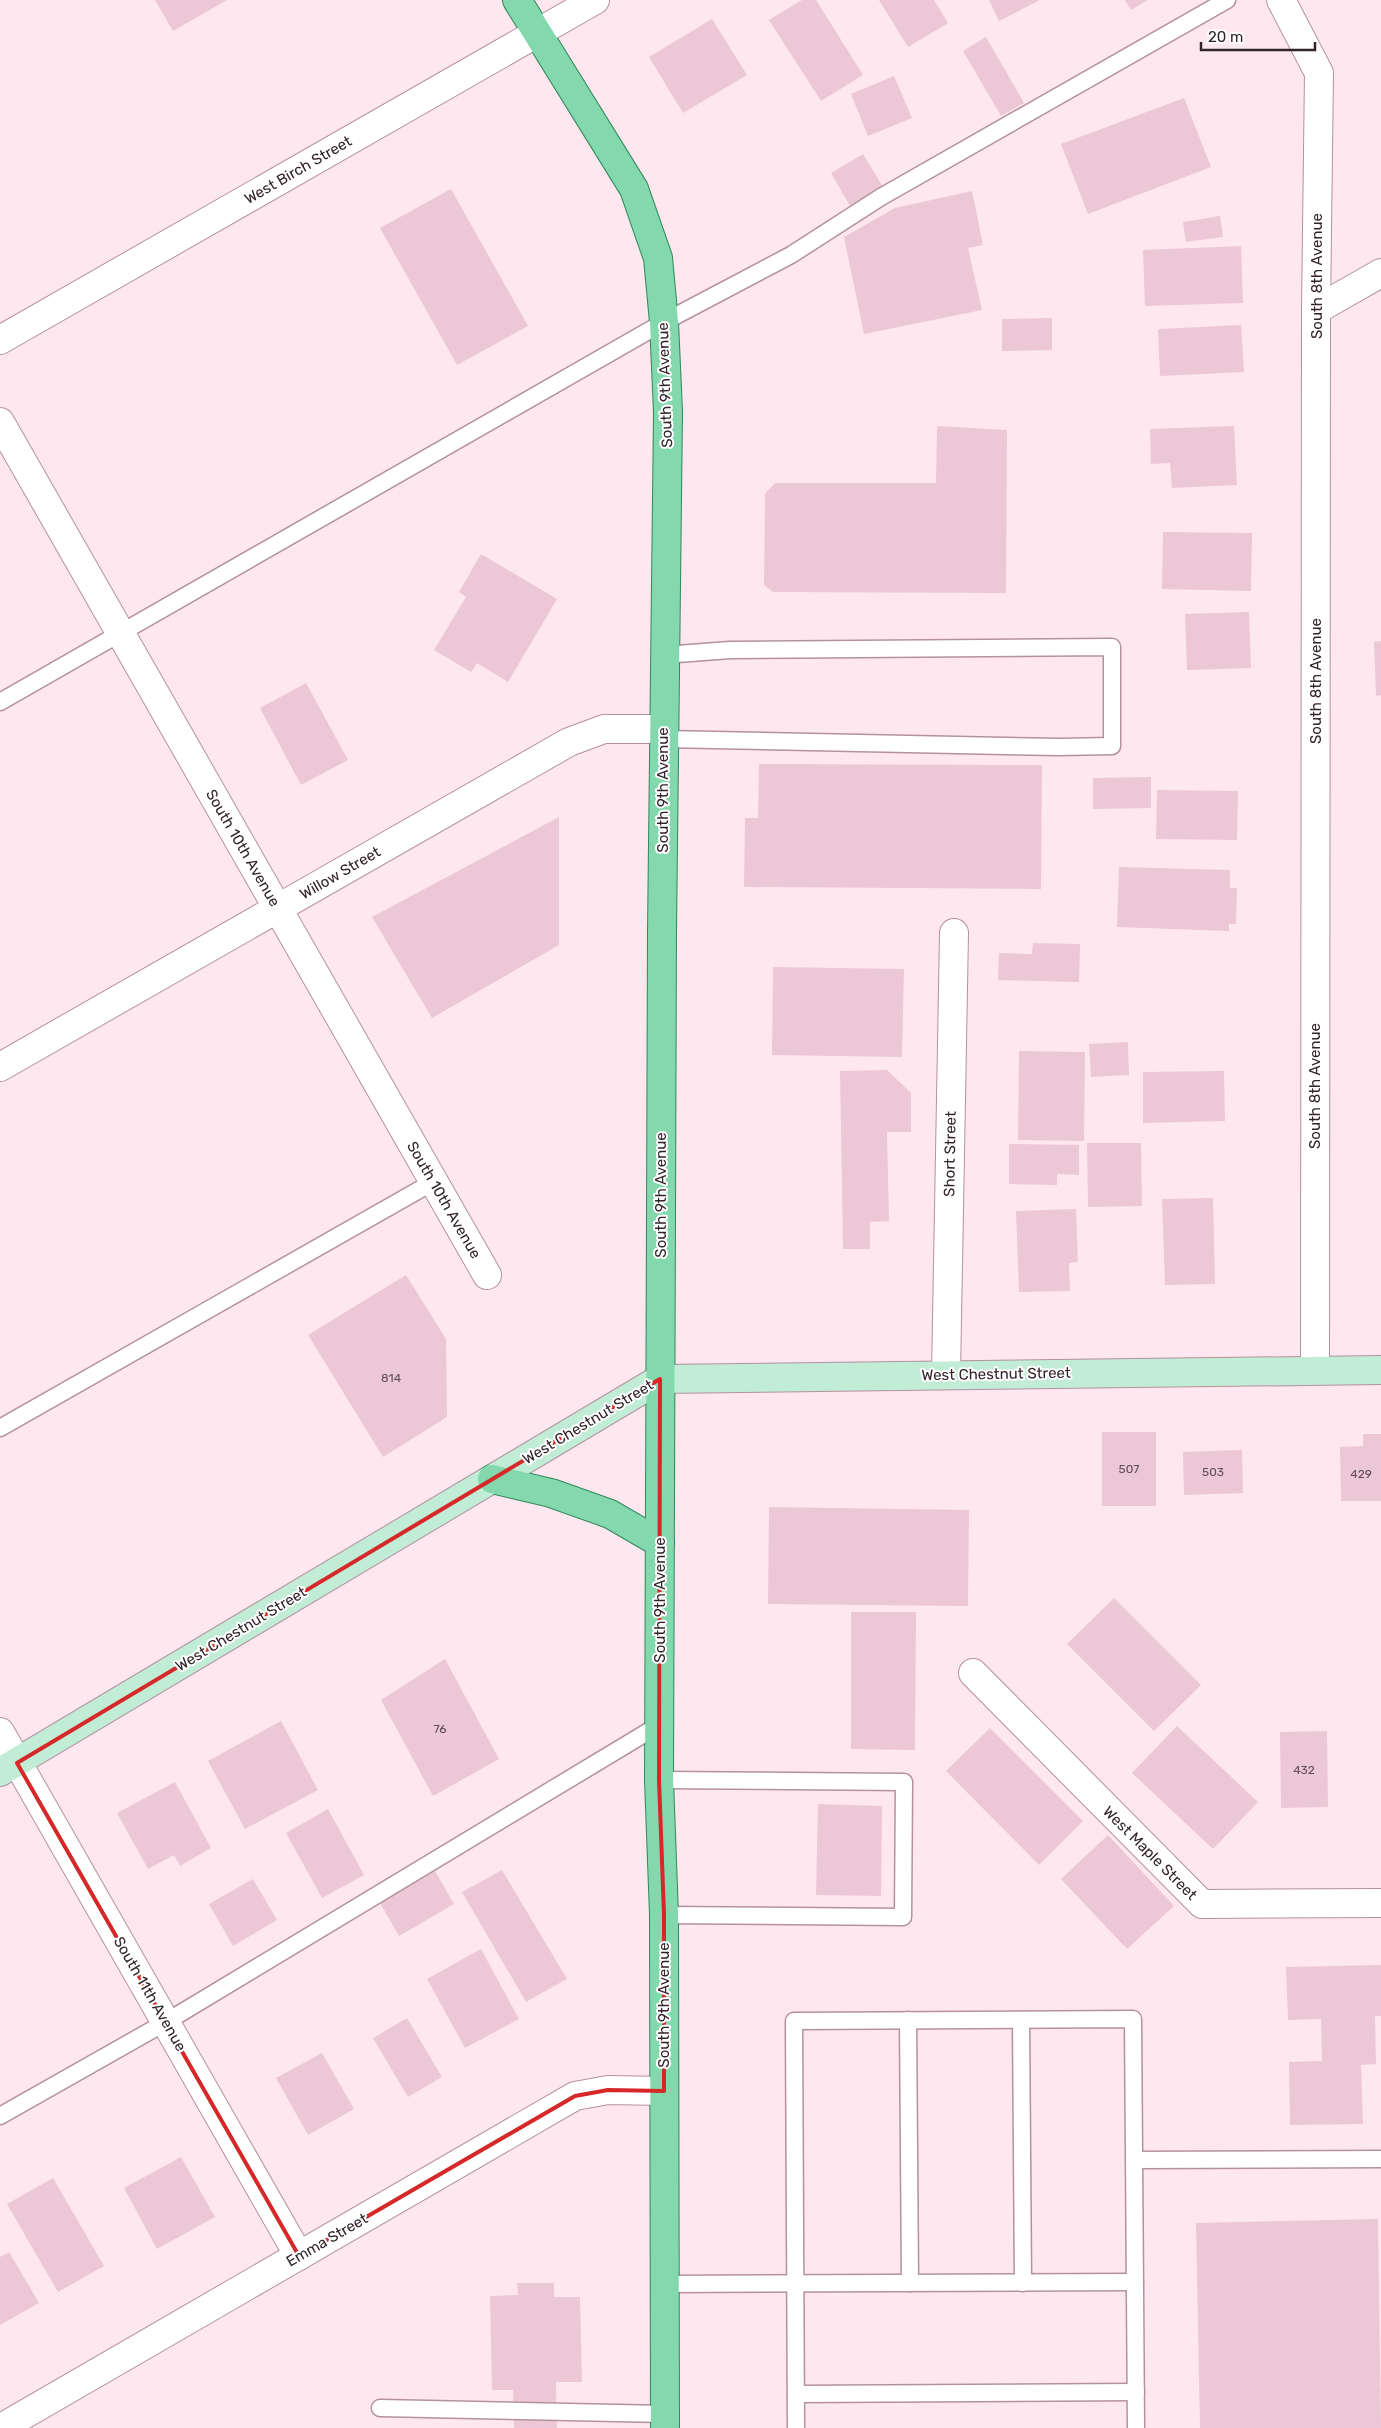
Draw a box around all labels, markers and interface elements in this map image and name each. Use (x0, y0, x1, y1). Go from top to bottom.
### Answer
scale bar (1201, 20, 1315, 52)
text: 20 m (1208, 28, 1243, 46)
street label: West Birch Street (241, 132, 355, 208)
street label: South 8th Avenue (1308, 213, 1326, 339)
street label: South 9th Avenue (654, 322, 676, 448)
street label: South 8th Avenue (1307, 618, 1325, 744)
street label: South 9th Avenue (654, 727, 672, 853)
street label: South 10th Avenue (202, 786, 284, 910)
street label: Willow Street (296, 843, 384, 903)
street label: South 8th Avenue (1306, 1023, 1324, 1149)
street label: Short Street (940, 1111, 960, 1197)
street label: South 9th Avenue (652, 1132, 670, 1258)
street label: South 10th Avenue (403, 1138, 485, 1262)
street label: West Chestnut Street (921, 1364, 1071, 1384)
house number: 814 (381, 1371, 402, 1385)
street label: West Chestnut Street (519, 1376, 657, 1468)
house number: 507 (1119, 1462, 1139, 1476)
house number: 503 (1202, 1465, 1224, 1479)
house number: 429 (1350, 1467, 1372, 1481)
street label: South 9th Avenue (651, 1537, 669, 1663)
street label: West Chestnut Street (172, 1583, 310, 1675)
house number: 76 (433, 1722, 447, 1736)
house number: 432 (1293, 1763, 1315, 1777)
street label: West Maple Street (1099, 1802, 1201, 1904)
street label: South 11th Avenue (110, 1934, 190, 2054)
street label: South 9th Avenue (655, 1942, 673, 2068)
street label: Emma Street (283, 2209, 371, 2271)

